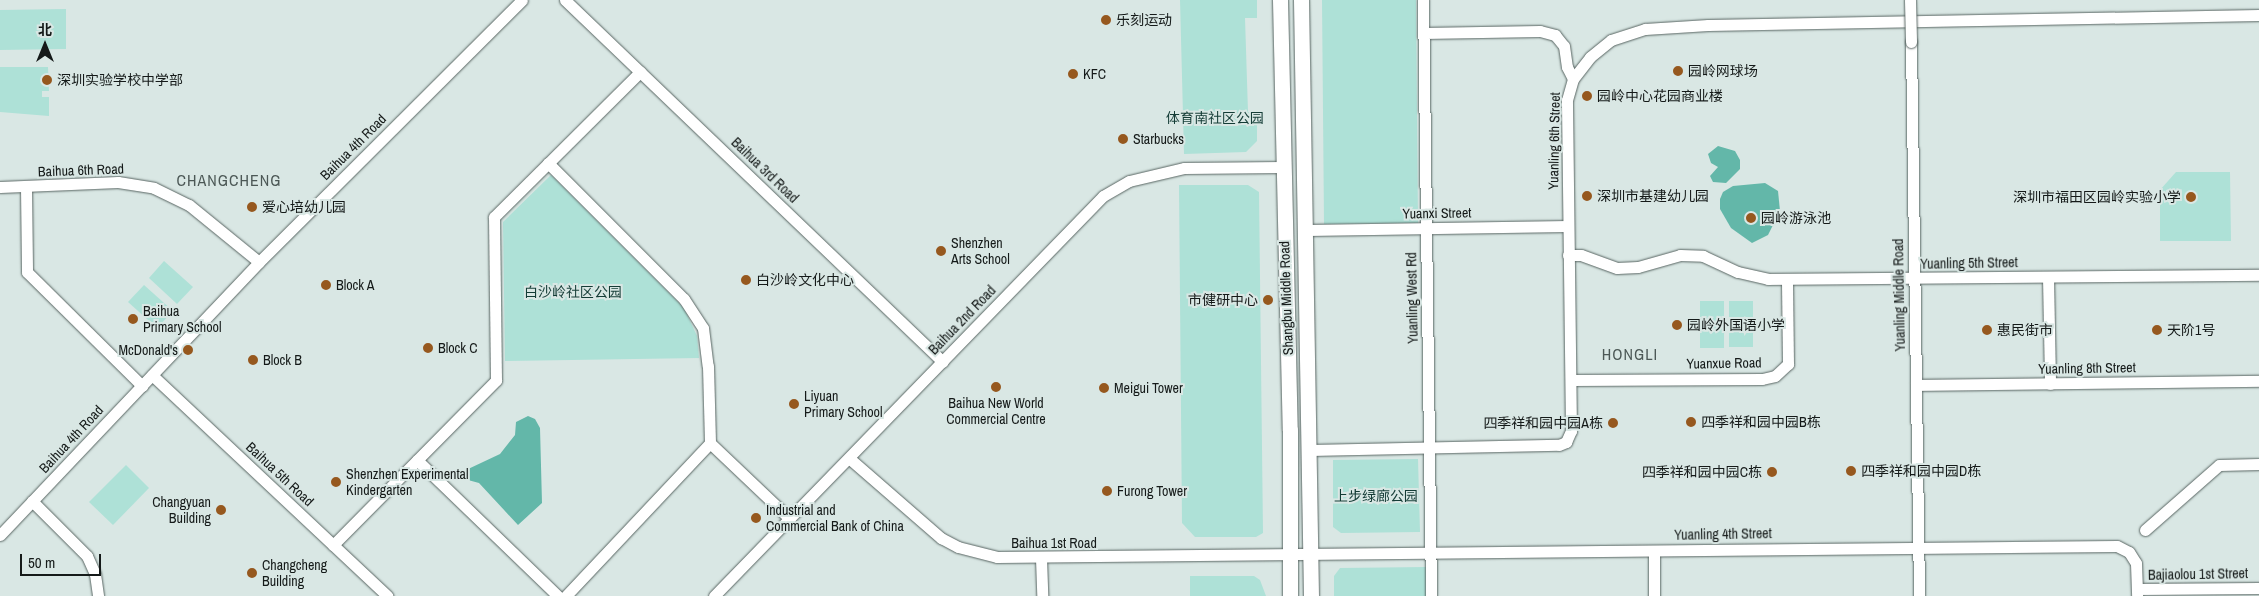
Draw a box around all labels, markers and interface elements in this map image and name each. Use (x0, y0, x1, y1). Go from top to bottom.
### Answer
place label: 乐刻运动 (1116, 12, 1172, 28)
marker: 乐刻运动 (1100, 14, 1112, 26)
north arrow (20, 20, 70, 70)
text: 北 (38, 21, 52, 39)
place label: 园岭网球场 (1688, 63, 1758, 79)
marker: 园岭网球场 (1672, 65, 1684, 77)
place label: KFC (1083, 66, 1106, 82)
marker: KFC (1067, 68, 1079, 80)
place label: 深圳实验学校中学部 (57, 72, 183, 88)
marker: 深圳实验学校中学部 (41, 74, 53, 86)
place label: 园岭中心花园商业楼 (1597, 88, 1723, 104)
marker: 园岭中心花园商业楼 (1581, 90, 1593, 102)
street label: Yuanling 6th Street (1545, 92, 1563, 190)
park label: 体育南社区公园 (1166, 110, 1264, 126)
street label: Baihua 4th Road (317, 111, 389, 183)
place label: Starbucks (1133, 131, 1184, 147)
marker: Starbucks (1117, 133, 1129, 145)
street label: Baihua 3rd Road (728, 134, 802, 206)
street label: Baihua 6th Road (38, 160, 124, 180)
district label: CHANGCHENG (175, 170, 283, 190)
place label: 深圳市基建幼儿园 (1597, 188, 1709, 204)
place label: 深圳市福田区园岭实验小学 (2013, 189, 2181, 205)
marker: 深圳市基建幼儿园 (1581, 190, 1593, 202)
marker: 深圳市福田区园岭实验小学 (2185, 191, 2197, 203)
place label: 爱心培幼儿园 (262, 199, 346, 215)
marker: 爱心培幼儿园 (246, 201, 258, 213)
street label: Yuanxi Street (1402, 204, 1472, 222)
place label: 园岭游泳池 (1761, 210, 1831, 226)
marker: 园岭游泳池 (1745, 212, 1757, 224)
place label: Shenzhen Arts School (951, 235, 1010, 268)
street label: Yuanling Middle Road (1890, 238, 1908, 352)
street label: Shangbu Middle Road (1276, 241, 1296, 355)
marker: Shenzhen Arts School (935, 245, 947, 257)
street label: Yuanling West Rd (1403, 252, 1421, 344)
street label: Yuanling 5th Street (1920, 254, 2018, 272)
place label: 白沙岭文化中心 (756, 272, 854, 288)
marker: 白沙岭文化中心 (740, 274, 752, 286)
place label: Block A (336, 277, 375, 293)
marker: Block A (320, 279, 332, 291)
street label: Baihua 2nd Road (925, 282, 999, 358)
park label: 白沙岭社区公园 (524, 284, 622, 300)
place label: 市健研中心 (1188, 292, 1258, 308)
marker: 市健研中心 (1262, 294, 1274, 306)
place label: Baihua Primary School (143, 303, 221, 336)
marker: Baihua Primary School (127, 313, 139, 325)
place label: 园岭外国语小学 (1687, 317, 1785, 333)
marker: 园岭外国语小学 (1671, 319, 1683, 331)
place label: 惠民街市 (1997, 322, 2053, 338)
place label: 天阶1号 (2167, 322, 2215, 338)
marker: 惠民街市 (1981, 324, 1993, 336)
marker: 天阶1号 (2151, 324, 2163, 336)
place label: Block C (438, 340, 478, 356)
place label: McDonald's (118, 342, 178, 358)
marker: Block C (422, 342, 434, 354)
marker: McDonald's (182, 344, 194, 356)
district label: HONGLI (1601, 344, 1659, 364)
place label: Block B (263, 352, 302, 368)
marker: Block B (247, 354, 259, 366)
street label: Yuanxue Road (1686, 354, 1762, 372)
street label: Yuanling 8th Street (2038, 359, 2136, 377)
place label: Meigui Tower (1114, 380, 1183, 396)
marker: Baihua New World Commercial Centre (990, 381, 1002, 393)
marker: Meigui Tower (1098, 382, 1110, 394)
place label: Liyuan Primary School (804, 388, 882, 421)
place label: Baihua New World Commercial Centre (946, 395, 1046, 428)
marker: Liyuan Primary School (788, 398, 800, 410)
street label: Baihua 4th Road (35, 402, 107, 476)
place label: 四季祥和园中园B栋 (1701, 414, 1821, 430)
place label: 四季祥和园中园A栋 (1483, 415, 1603, 431)
marker: 四季祥和园中园B栋 (1685, 416, 1697, 428)
marker: 四季祥和园中园A栋 (1607, 417, 1619, 429)
street label: Baihua 5th Road (243, 438, 317, 510)
place label: 四季祥和园中园D栋 (1861, 463, 1981, 479)
place label: 四季祥和园中园C栋 (1642, 464, 1762, 480)
marker: 四季祥和园中园D栋 (1845, 465, 1857, 477)
place label: Shenzhen Experimental Kindergarten (346, 466, 469, 498)
marker: 四季祥和园中园C栋 (1766, 466, 1778, 478)
marker: Shenzhen Experimental Kindergarten (330, 476, 342, 488)
place label: Furong Tower (1117, 483, 1187, 499)
marker: Furong Tower (1101, 485, 1113, 497)
park label: 上步绿廊公园 (1334, 488, 1418, 504)
place label: Changyuan Building (152, 494, 211, 526)
place label: Industrial and Commercial Bank of China (766, 502, 904, 534)
marker: Changyuan Building (215, 504, 227, 516)
marker: Industrial and Commercial Bank of China (750, 512, 762, 524)
street label: Yuanling 4th Street (1674, 525, 1772, 543)
street label: Baihua 1st Road (1011, 535, 1097, 551)
scale bar (22, 544, 104, 576)
text: 50 m (28, 552, 55, 573)
place label: Changcheng Building (262, 557, 327, 590)
street label: Bajiaolou 1st Street (2148, 565, 2248, 583)
marker: Changcheng Building (246, 567, 258, 579)

